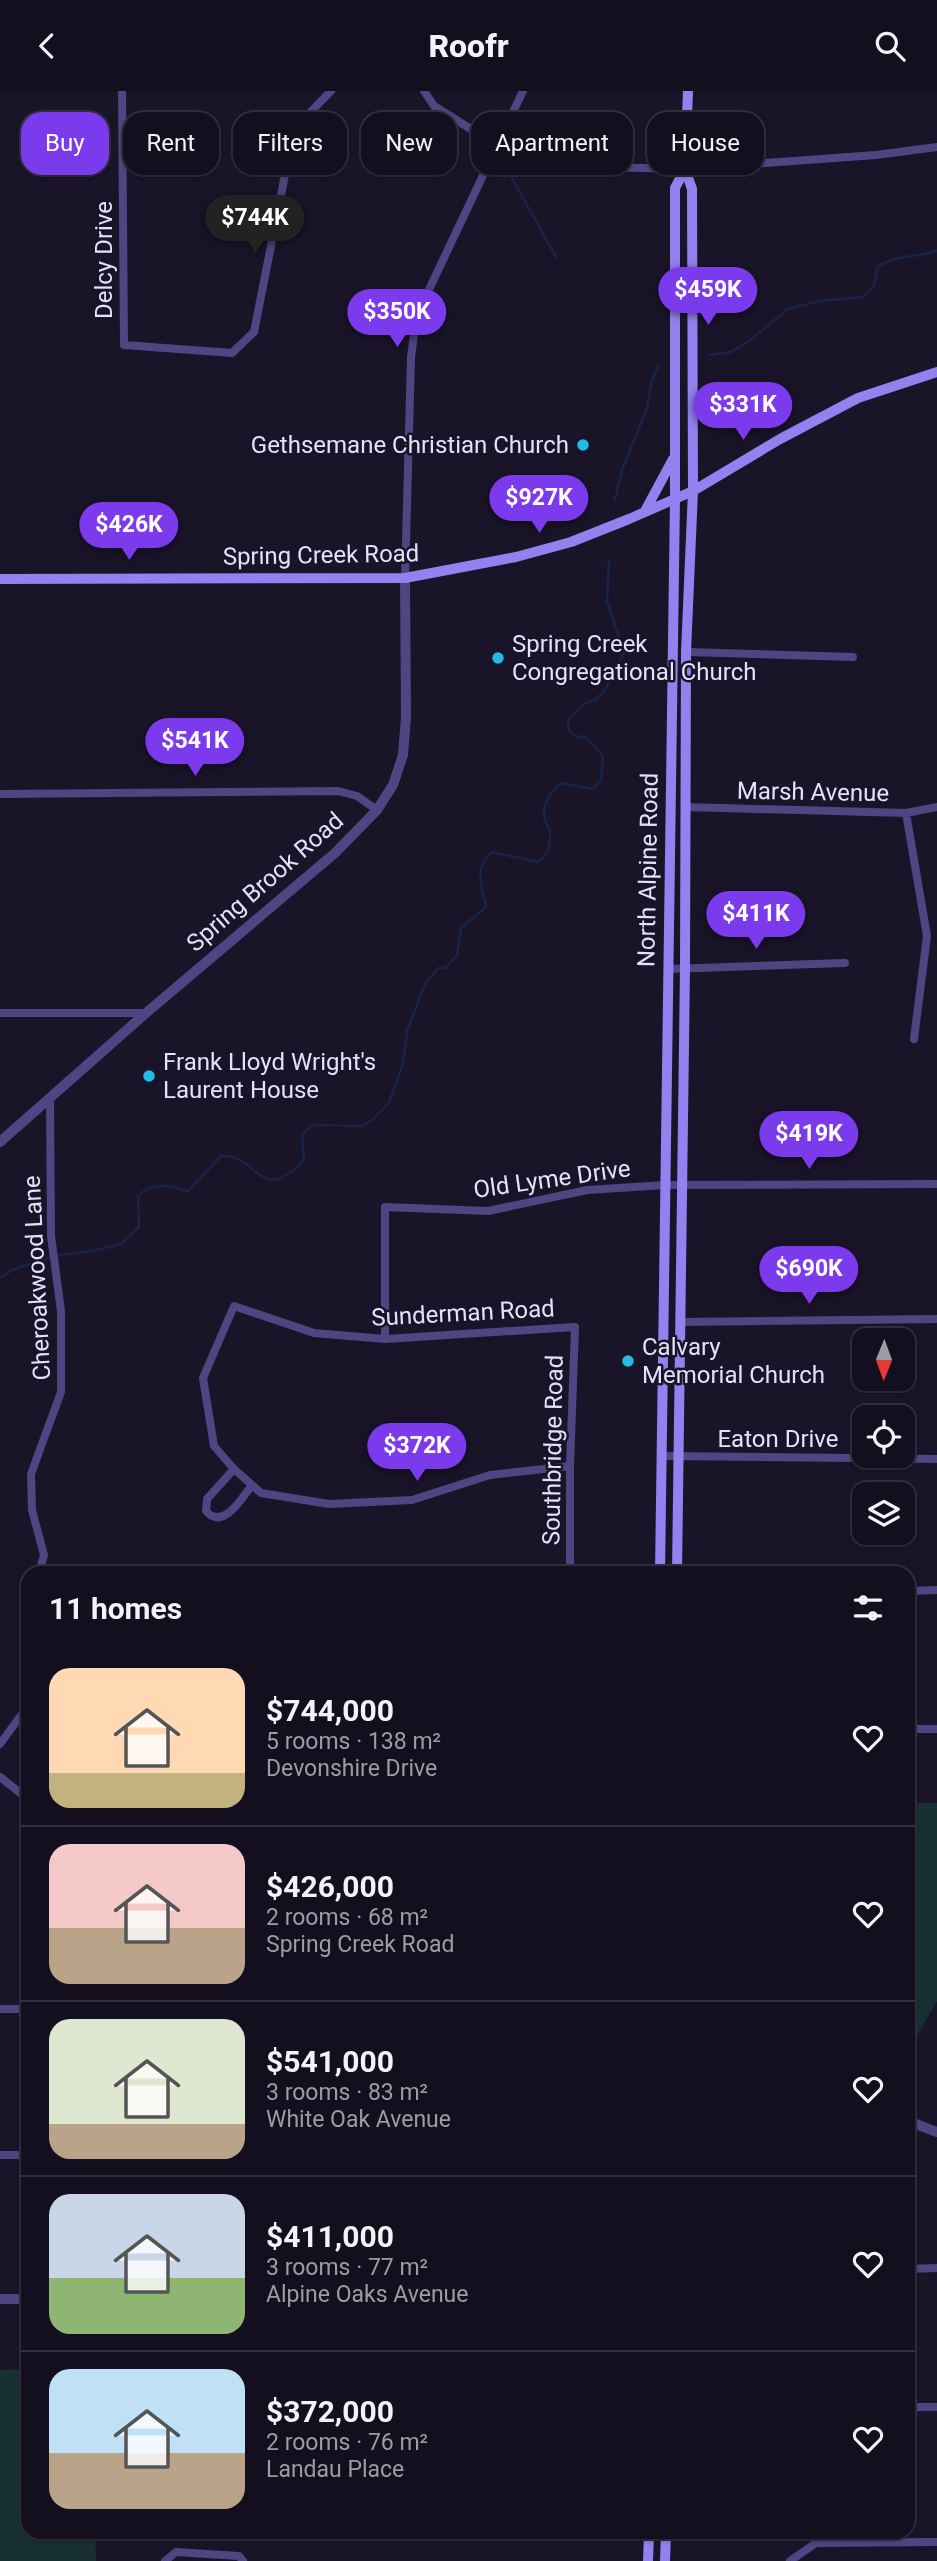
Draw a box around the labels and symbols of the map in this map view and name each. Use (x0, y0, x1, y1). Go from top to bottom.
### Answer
pin: $744K (206, 195, 304, 255)
street label: Delcy Drive (90, 201, 118, 319)
pin: $459K (659, 267, 757, 327)
pin: $350K (348, 289, 446, 349)
pin: $331K (694, 383, 792, 442)
place label: Gethsemane Christian Church (251, 431, 569, 459)
marker: Gethsemane Christian Church (575, 437, 591, 453)
pin: $927K (490, 475, 588, 535)
pin: $426K (80, 503, 178, 562)
street label: Spring Creek Road (222, 539, 420, 571)
place label: Spring Creek Congregational Church (512, 630, 756, 686)
marker: Spring Creek Congregational Church (490, 650, 506, 666)
pin: $541K (146, 719, 244, 778)
street label: North Alpine Road (632, 773, 664, 967)
street label: Marsh Avenue (737, 777, 889, 807)
street label: Spring Brook Road (181, 807, 349, 957)
pin: $411K (707, 891, 805, 951)
place label: Frank Lloyd Wright's Laurent House (163, 1048, 376, 1104)
marker: Frank Lloyd Wright's Laurent House (141, 1068, 157, 1084)
pin: $419K (760, 1111, 858, 1171)
street label: Old Lyme Drive (472, 1154, 632, 1204)
street label: Cheroakwood Lane (18, 1175, 56, 1381)
pin: $690K (760, 1247, 858, 1306)
street label: Sunderman Road (371, 1294, 555, 1332)
north arrow (852, 1328, 915, 1391)
place label: Calvary Memorial Church (642, 1333, 825, 1389)
marker: Calvary Memorial Church (620, 1353, 636, 1369)
street label: Southbridge Road (537, 1355, 569, 1545)
pin: $372K (368, 1423, 466, 1483)
street label: Eaton Drive (717, 1425, 839, 1453)

